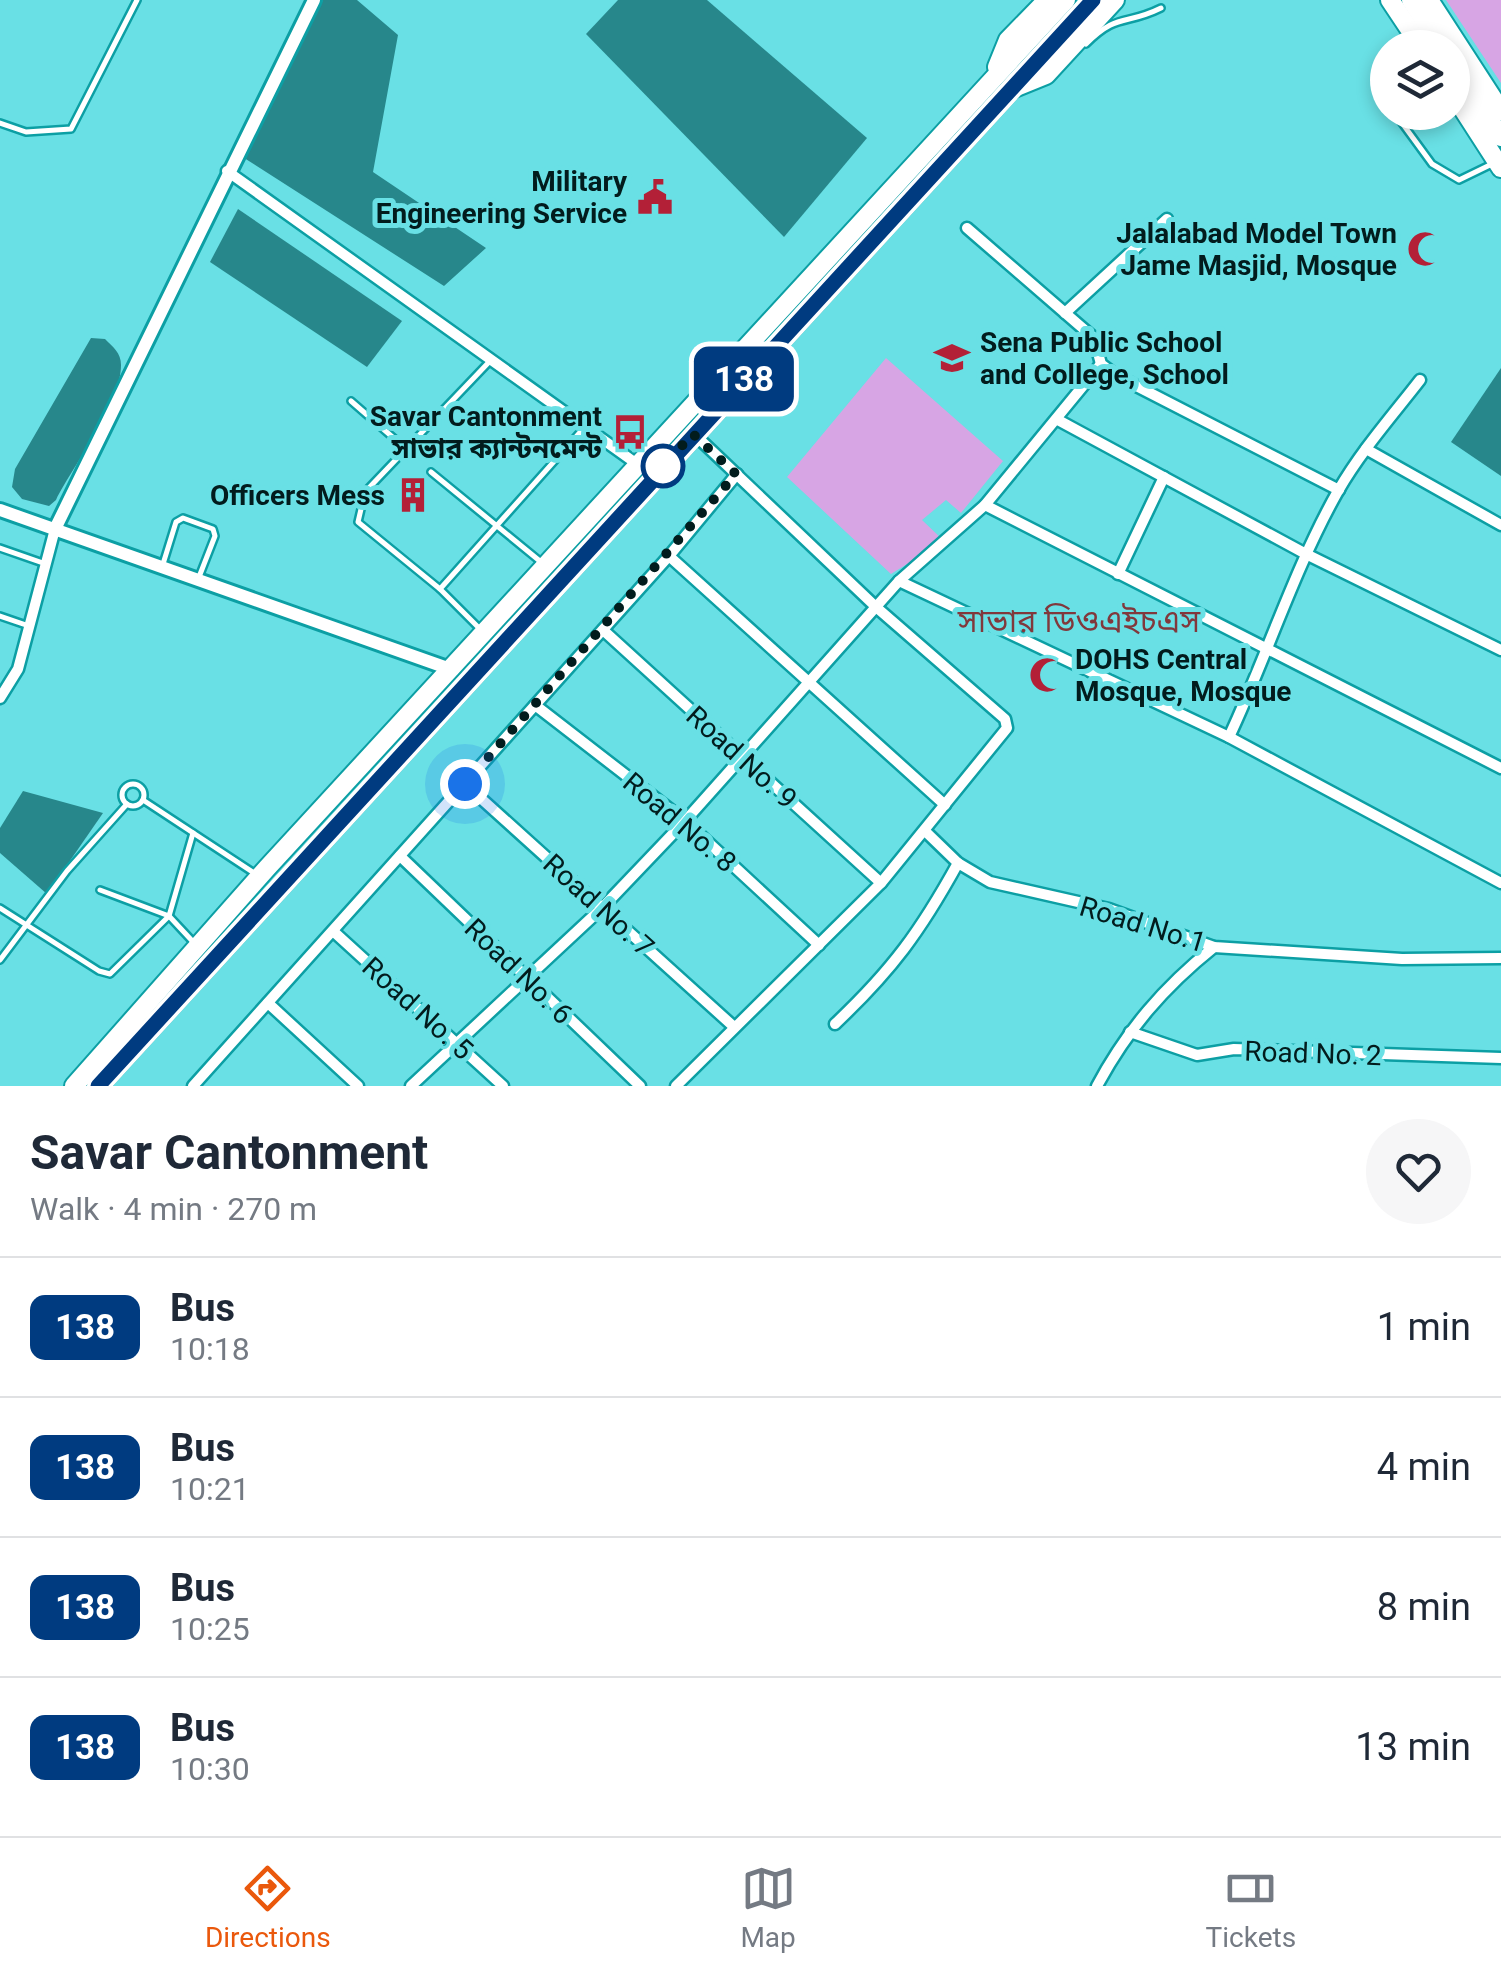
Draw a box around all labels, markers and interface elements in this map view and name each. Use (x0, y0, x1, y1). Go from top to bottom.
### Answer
map controls (1370, 30, 1470, 130)
button: layers (1370, 30, 1470, 130)
place label: Military Engineering Service (376, 165, 628, 230)
public building icon: Military Engineering Service (636, 178, 674, 216)
place label: Jalalabad Model Town Jame Masjid, Mosque (1116, 217, 1397, 282)
mosque icon: Jalalabad Model Town Jame Masjid, Mosque (1406, 230, 1444, 268)
place label: Sena Public School and College, School (980, 326, 1229, 391)
school or university icon: Sena Public School and College, School (933, 339, 971, 377)
line badge: 138 (686, 346, 802, 412)
text: 138 (714, 359, 774, 400)
place label: Savar Cantonment সাভার ক্যান্টনমেন্ট (370, 400, 602, 465)
bus stop icon: Savar Cantonment সাভার ক্যান্টনমেন্ট (611, 413, 649, 451)
unlabelled marker (642, 445, 684, 487)
building icon: Officers Mess (394, 476, 432, 514)
place label: Officers Mess (210, 479, 385, 512)
district label: সাভার ডিওএইচএস (957, 602, 1201, 640)
place label: DOHS Central Mosque, Mosque (1075, 643, 1291, 708)
mosque icon: DOHS Central Mosque, Mosque (1028, 656, 1066, 694)
street label: Road No. 9 (680, 699, 804, 816)
your location (440, 759, 490, 809)
street label: Road No. 8 (617, 766, 743, 879)
street label: Road No. 7 (537, 847, 661, 964)
street label: Road No.1 (1076, 890, 1210, 959)
street label: Road No. 6 (458, 912, 579, 1031)
street label: Road No. 5 (356, 950, 480, 1067)
street label: Road No. 2 (1244, 1035, 1382, 1072)
button: heart (1366, 1119, 1471, 1224)
text: Savar Cantonment (30, 1124, 428, 1181)
text: Walk · 4 min · 270 m (30, 1190, 317, 1228)
text: Bus (170, 1286, 235, 1330)
text: 1 min (1377, 1305, 1471, 1349)
text: 138 (55, 1307, 115, 1348)
text: 10:18 (170, 1330, 250, 1368)
text: Bus (170, 1426, 235, 1470)
text: 4 min (1377, 1445, 1471, 1489)
text: 138 (55, 1447, 115, 1488)
text: 10:21 (170, 1470, 250, 1508)
text: Bus (170, 1566, 235, 1610)
text: 8 min (1377, 1585, 1471, 1629)
text: 138 (55, 1587, 115, 1628)
text: 10:25 (170, 1610, 250, 1648)
text: Bus (170, 1706, 235, 1750)
text: 13 min (1355, 1725, 1471, 1769)
text: 138 (55, 1727, 115, 1768)
text: 10:30 (170, 1750, 250, 1788)
tab: Directions (205, 1861, 331, 1954)
tab: Map (740, 1861, 796, 1954)
tab: Tickets (1206, 1861, 1296, 1954)

